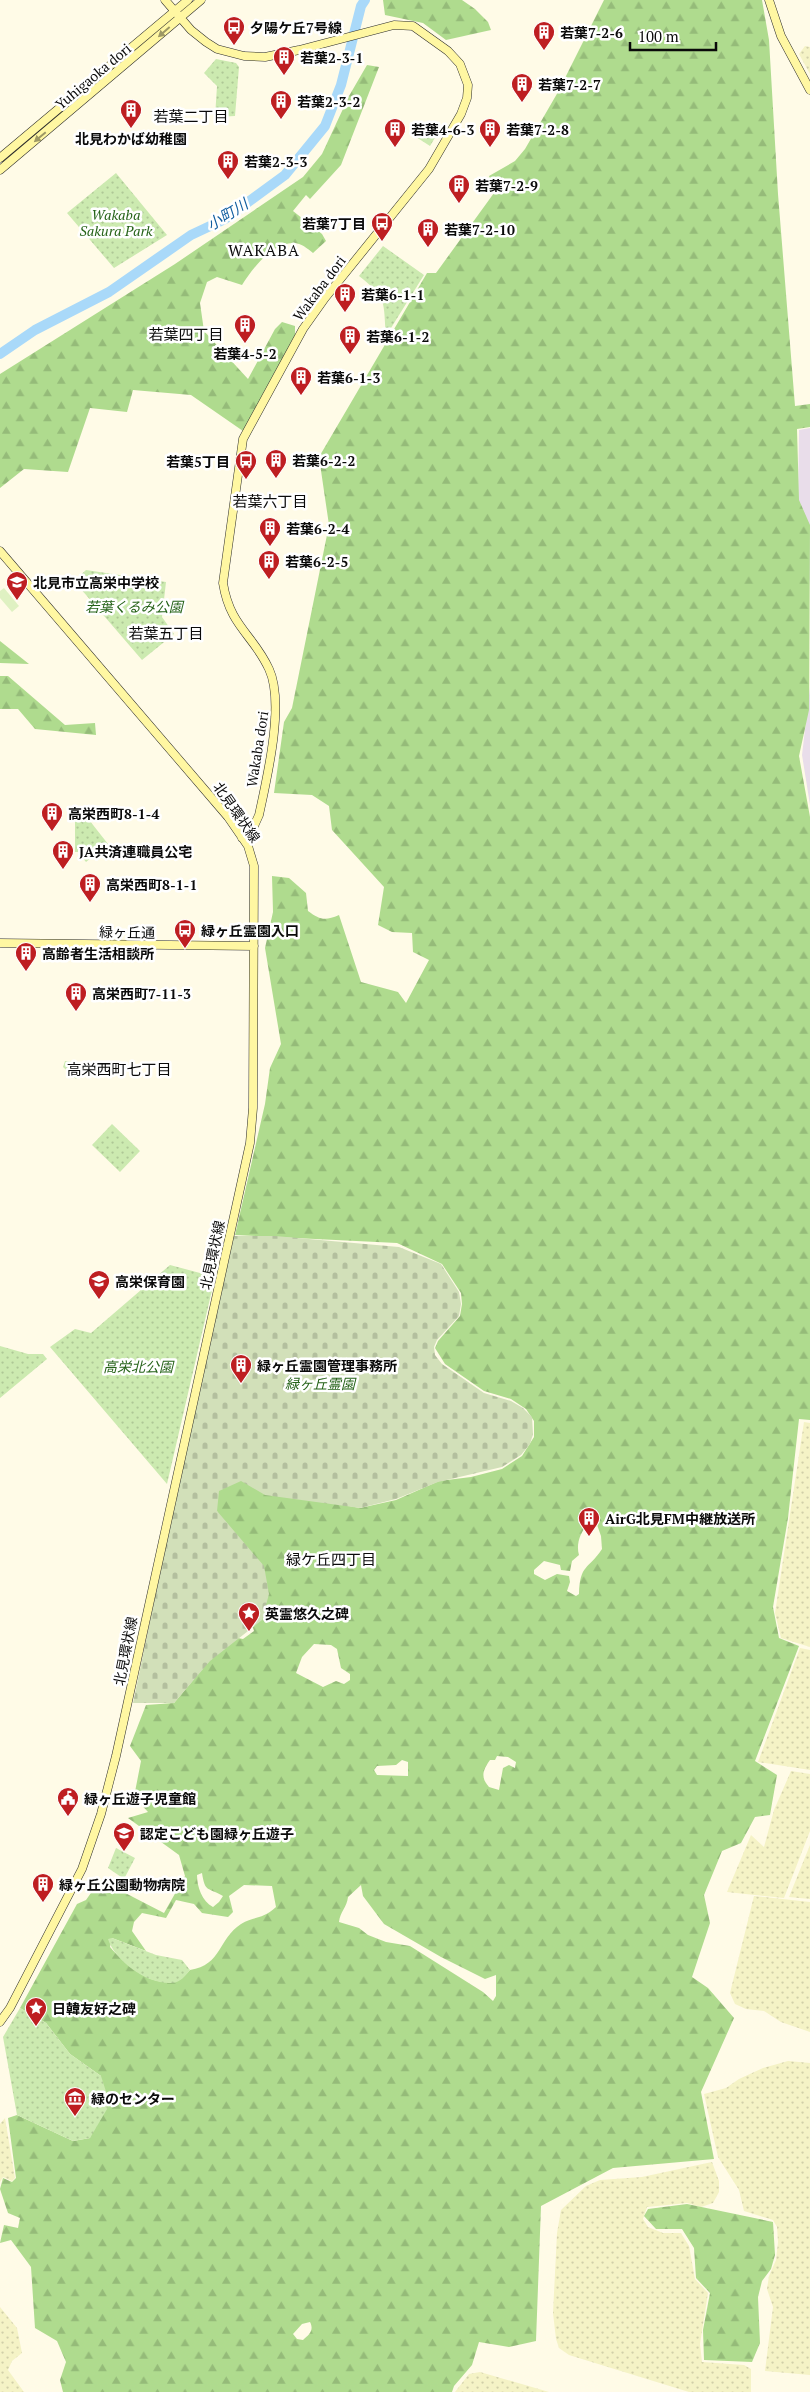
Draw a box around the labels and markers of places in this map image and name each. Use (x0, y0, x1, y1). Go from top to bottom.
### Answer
bus stop icon: 夕陽ケ丘7号線 (222, 15, 246, 46)
place label: 夕陽ケ丘7号線 (250, 18, 342, 37)
building icon: 若葉7-2-6 (532, 20, 556, 51)
place label: 若葉7-2-6 (560, 23, 623, 42)
building icon: 若葉2-3-1 (272, 45, 296, 76)
place label: 若葉2-3-1 (300, 48, 363, 67)
building icon: 若葉7-2-7 (510, 72, 534, 103)
place label: 若葉7-2-7 (538, 75, 601, 94)
building icon: 若葉2-3-2 (269, 89, 293, 120)
place label: 若葉2-3-2 (297, 92, 360, 111)
building icon: 北見わかば幼稚園 (119, 98, 143, 129)
building icon: 若葉4-6-3 (383, 117, 407, 148)
building icon: 若葉7-2-8 (478, 117, 502, 148)
place label: 若葉4-6-3 (411, 120, 474, 139)
place label: 若葉7-2-8 (506, 120, 569, 139)
place label: 北見わかば幼稚園 (75, 129, 187, 148)
building icon: 若葉2-3-3 (216, 149, 240, 180)
place label: 若葉2-3-3 (244, 152, 307, 171)
building icon: 若葉7-2-9 (447, 173, 471, 204)
place label: 若葉7-2-9 (475, 176, 538, 195)
bus stop icon: 若葉7丁目 (370, 211, 394, 242)
place label: 若葉7丁目 (302, 214, 366, 233)
building icon: 若葉7-2-10 (416, 217, 440, 248)
place label: 若葉7-2-10 (444, 220, 515, 239)
building icon: 若葉6-1-1 (333, 282, 357, 313)
place label: 若葉6-1-1 (361, 285, 424, 304)
building icon: 若葉4-5-2 (233, 313, 257, 344)
building icon: 若葉6-1-2 (338, 324, 362, 355)
place label: 若葉6-1-2 (366, 327, 429, 346)
place label: 若葉4-5-2 (213, 344, 277, 363)
building icon: 若葉6-1-3 (289, 365, 313, 396)
place label: 若葉6-1-3 (317, 368, 380, 387)
building icon: 若葉6-2-2 (264, 448, 288, 479)
bus stop icon: 若葉5丁目 (234, 449, 258, 480)
place label: 若葉6-2-2 (292, 451, 355, 470)
place label: 若葉5丁目 (166, 452, 230, 471)
building icon: 若葉6-2-4 (258, 516, 282, 547)
place label: 若葉6-2-4 (286, 519, 349, 538)
building icon: 若葉6-2-5 (257, 549, 281, 580)
place label: 若葉6-2-5 (285, 552, 348, 571)
school or university icon: 北見市立高栄中学校 (5, 570, 29, 601)
place label: 北見市立高栄中学校 (33, 573, 159, 592)
building icon: 高栄西町8-1-4 (40, 801, 64, 832)
place label: 高栄西町8-1-4 (68, 804, 159, 823)
building icon: JA共済連職員公宅 (51, 839, 75, 870)
place label: JA共済連職員公宅 (79, 842, 192, 861)
building icon: 高栄西町8-1-1 (78, 872, 102, 903)
place label: 高栄西町8-1-1 (106, 875, 197, 894)
bus stop icon: 緑ヶ丘霊園入口 (173, 918, 197, 949)
place label: 緑ヶ丘霊園入口 (201, 921, 299, 940)
building icon: 高齢者生活相談所 (14, 941, 38, 972)
place label: 高齢者生活相談所 (42, 944, 154, 963)
building icon: 高栄西町7-11-3 (64, 981, 88, 1012)
place label: 高栄西町7-11-3 (92, 984, 191, 1003)
school or university icon: 高栄保育園 (87, 1269, 111, 1300)
place label: 高栄保育園 (115, 1272, 185, 1291)
building icon: 緑ヶ丘霊園管理事務所 (229, 1353, 253, 1384)
place label: 緑ヶ丘霊園管理事務所 (257, 1356, 397, 1375)
building icon: AirG北見FM中継放送所 (577, 1506, 601, 1537)
place label: AirG北見FM中継放送所 (605, 1509, 755, 1528)
place icon: 英霊悠久之碑 (237, 1601, 261, 1632)
place label: 英霊悠久之碑 (265, 1604, 349, 1623)
public building icon: 緑ヶ丘遊子児童館 (56, 1786, 80, 1817)
place label: 緑ヶ丘遊子児童館 (84, 1789, 196, 1808)
school or university icon: 認定こども園緑ヶ丘遊子 (112, 1821, 136, 1852)
place label: 認定こども園緑ヶ丘遊子 (140, 1824, 294, 1843)
building icon: 緑ヶ丘公園動物病院 (31, 1872, 55, 1903)
place label: 緑ヶ丘公園動物病院 (59, 1875, 185, 1894)
place icon: 日韓友好之碑 (24, 1996, 48, 2027)
place label: 日韓友好之碑 (52, 1999, 136, 2018)
museum icon: 緑のセンター (63, 2086, 87, 2117)
place label: 緑のセンター (91, 2089, 175, 2108)

